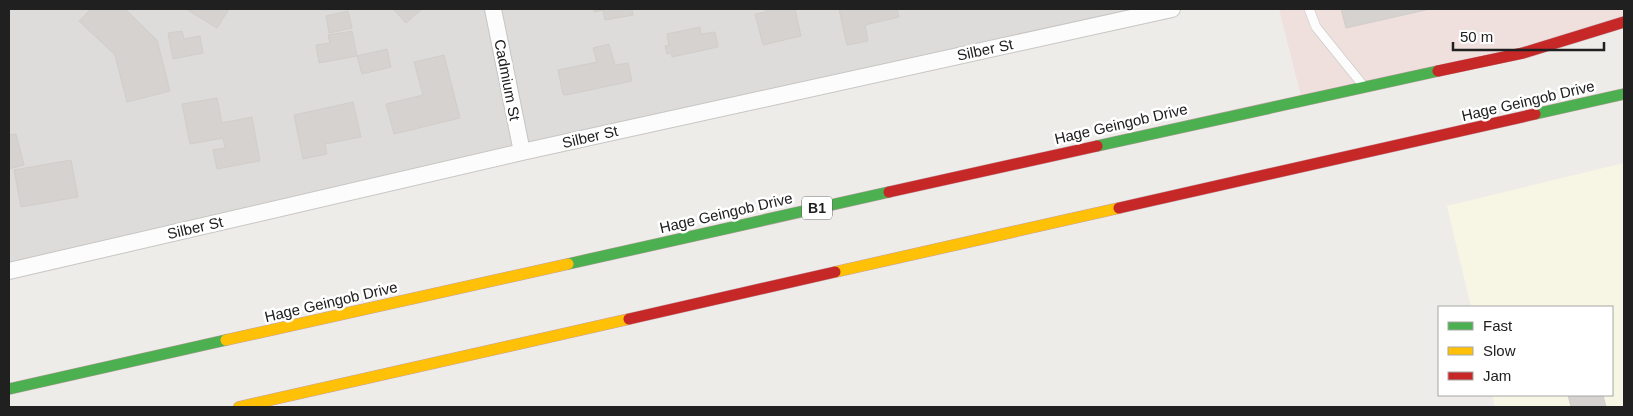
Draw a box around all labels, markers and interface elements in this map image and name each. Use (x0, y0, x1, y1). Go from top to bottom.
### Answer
scale bar (1453, 20, 1604, 52)
text: 50 m (1460, 28, 1493, 45)
street label: Silber St (955, 35, 1015, 64)
street label: Cadmium St (491, 38, 524, 123)
street label: Hage Geingob Drive (1460, 77, 1596, 124)
street label: Hage Geingob Drive (1053, 100, 1189, 147)
street label: Silber St (560, 122, 620, 151)
street label: Hage Geingob Drive (658, 189, 794, 236)
road number: B1 (802, 197, 832, 220)
street label: Silber St (165, 213, 225, 242)
street label: Hage Geingob Drive (263, 278, 399, 325)
legend (1438, 306, 1613, 396)
text: Fast (1483, 317, 1513, 334)
text: Slow (1483, 342, 1516, 359)
text: Jam (1483, 367, 1511, 384)

